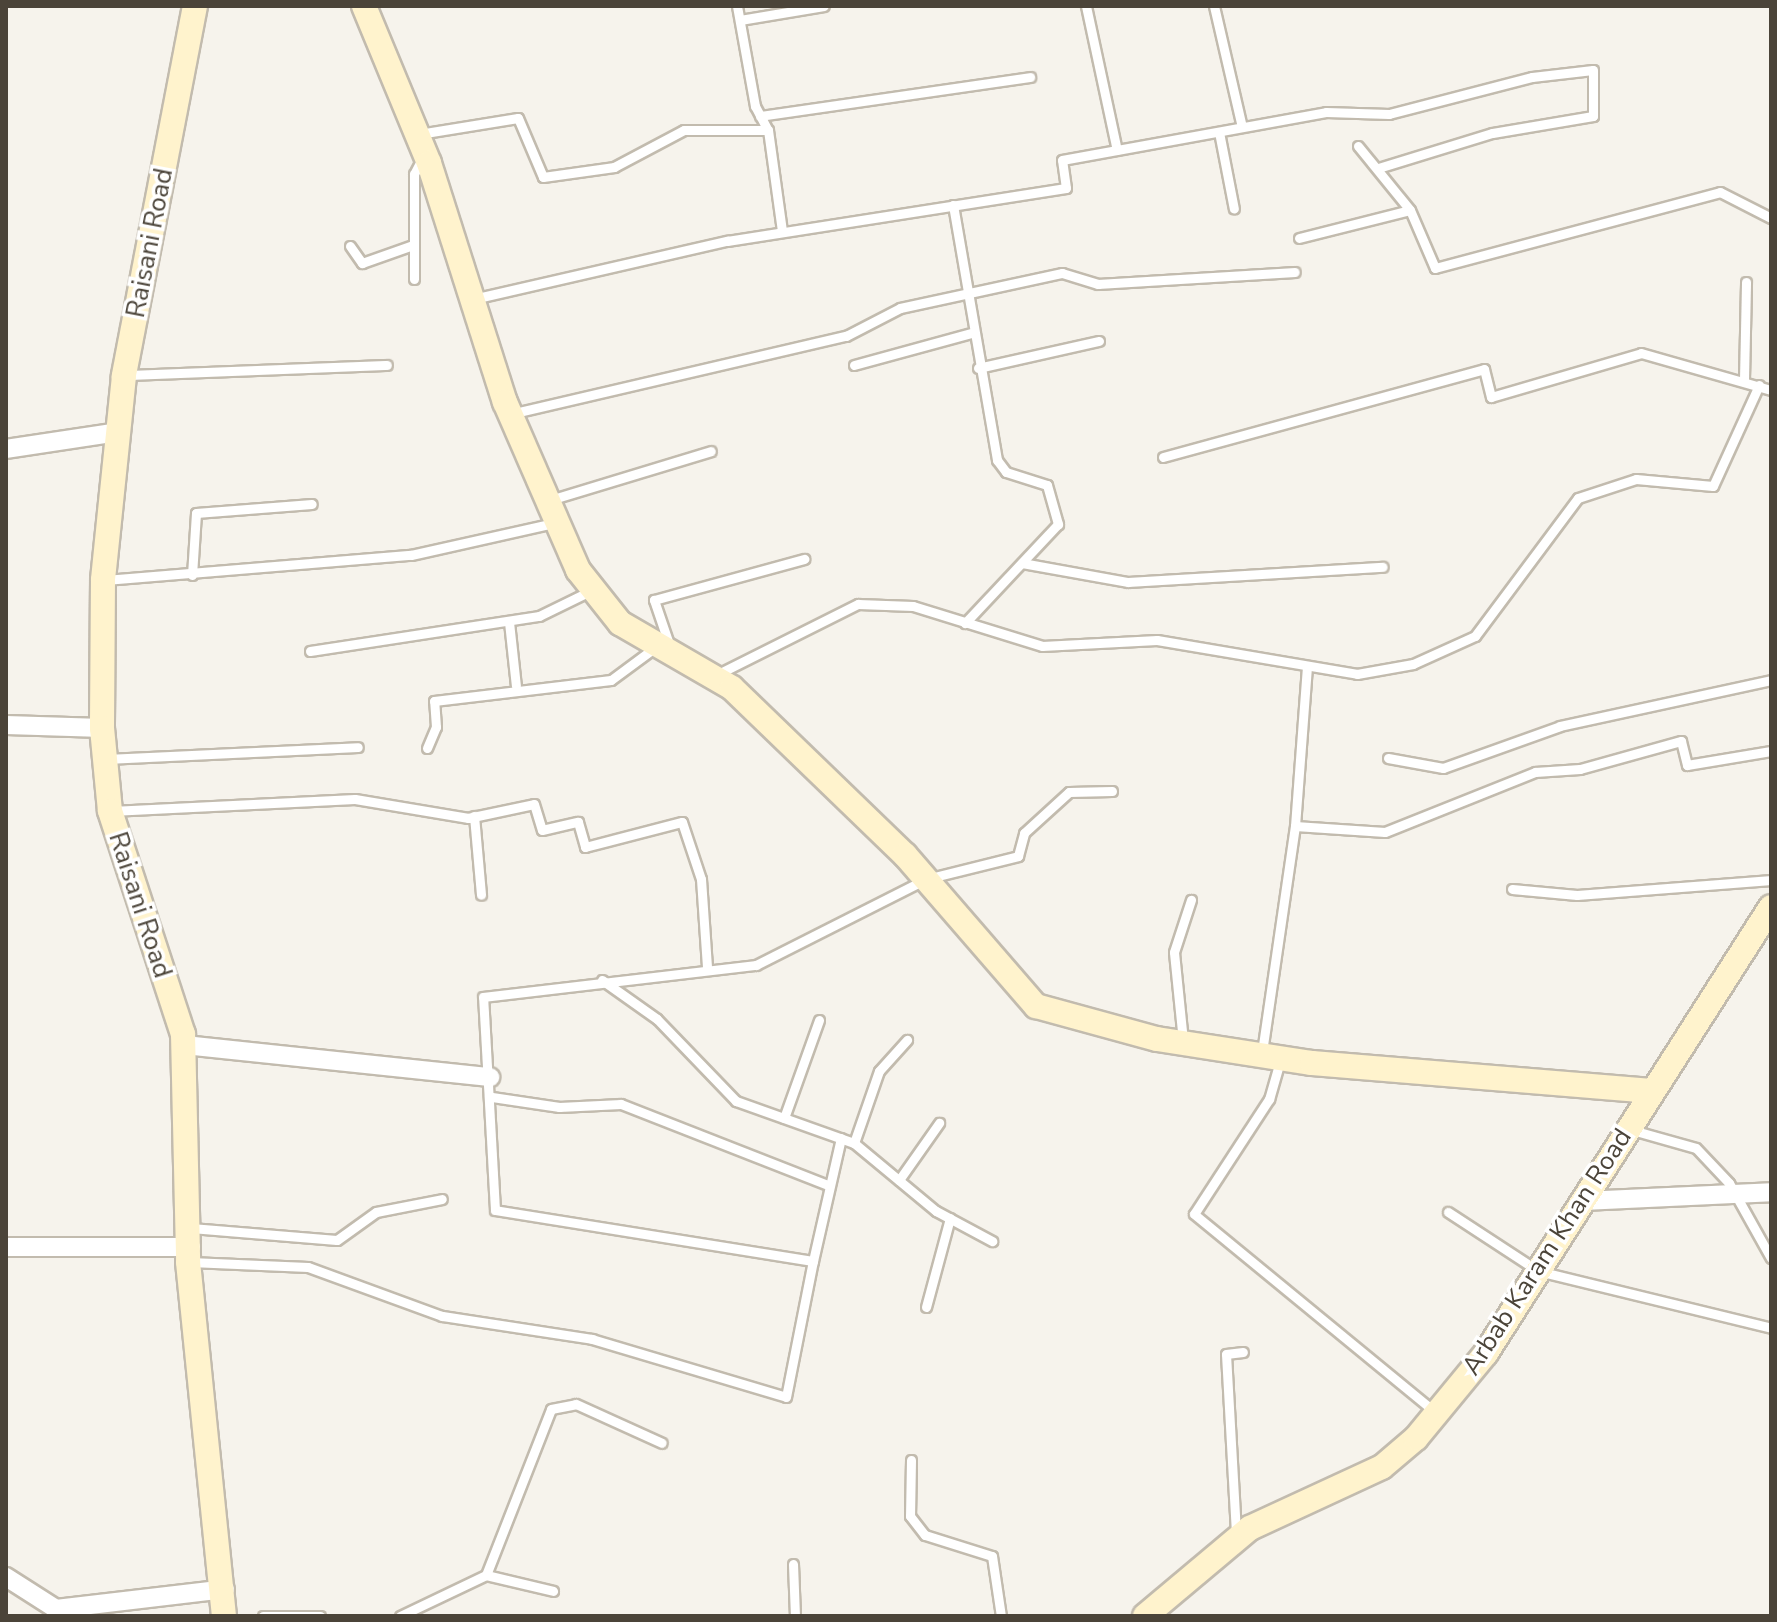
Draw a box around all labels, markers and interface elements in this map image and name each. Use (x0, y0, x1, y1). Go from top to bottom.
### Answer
street label: Raisani Road (120, 166, 180, 320)
street label: Raisani Road (102, 828, 178, 982)
street label: Arbab Karam Khan Road (1456, 1123, 1638, 1381)

